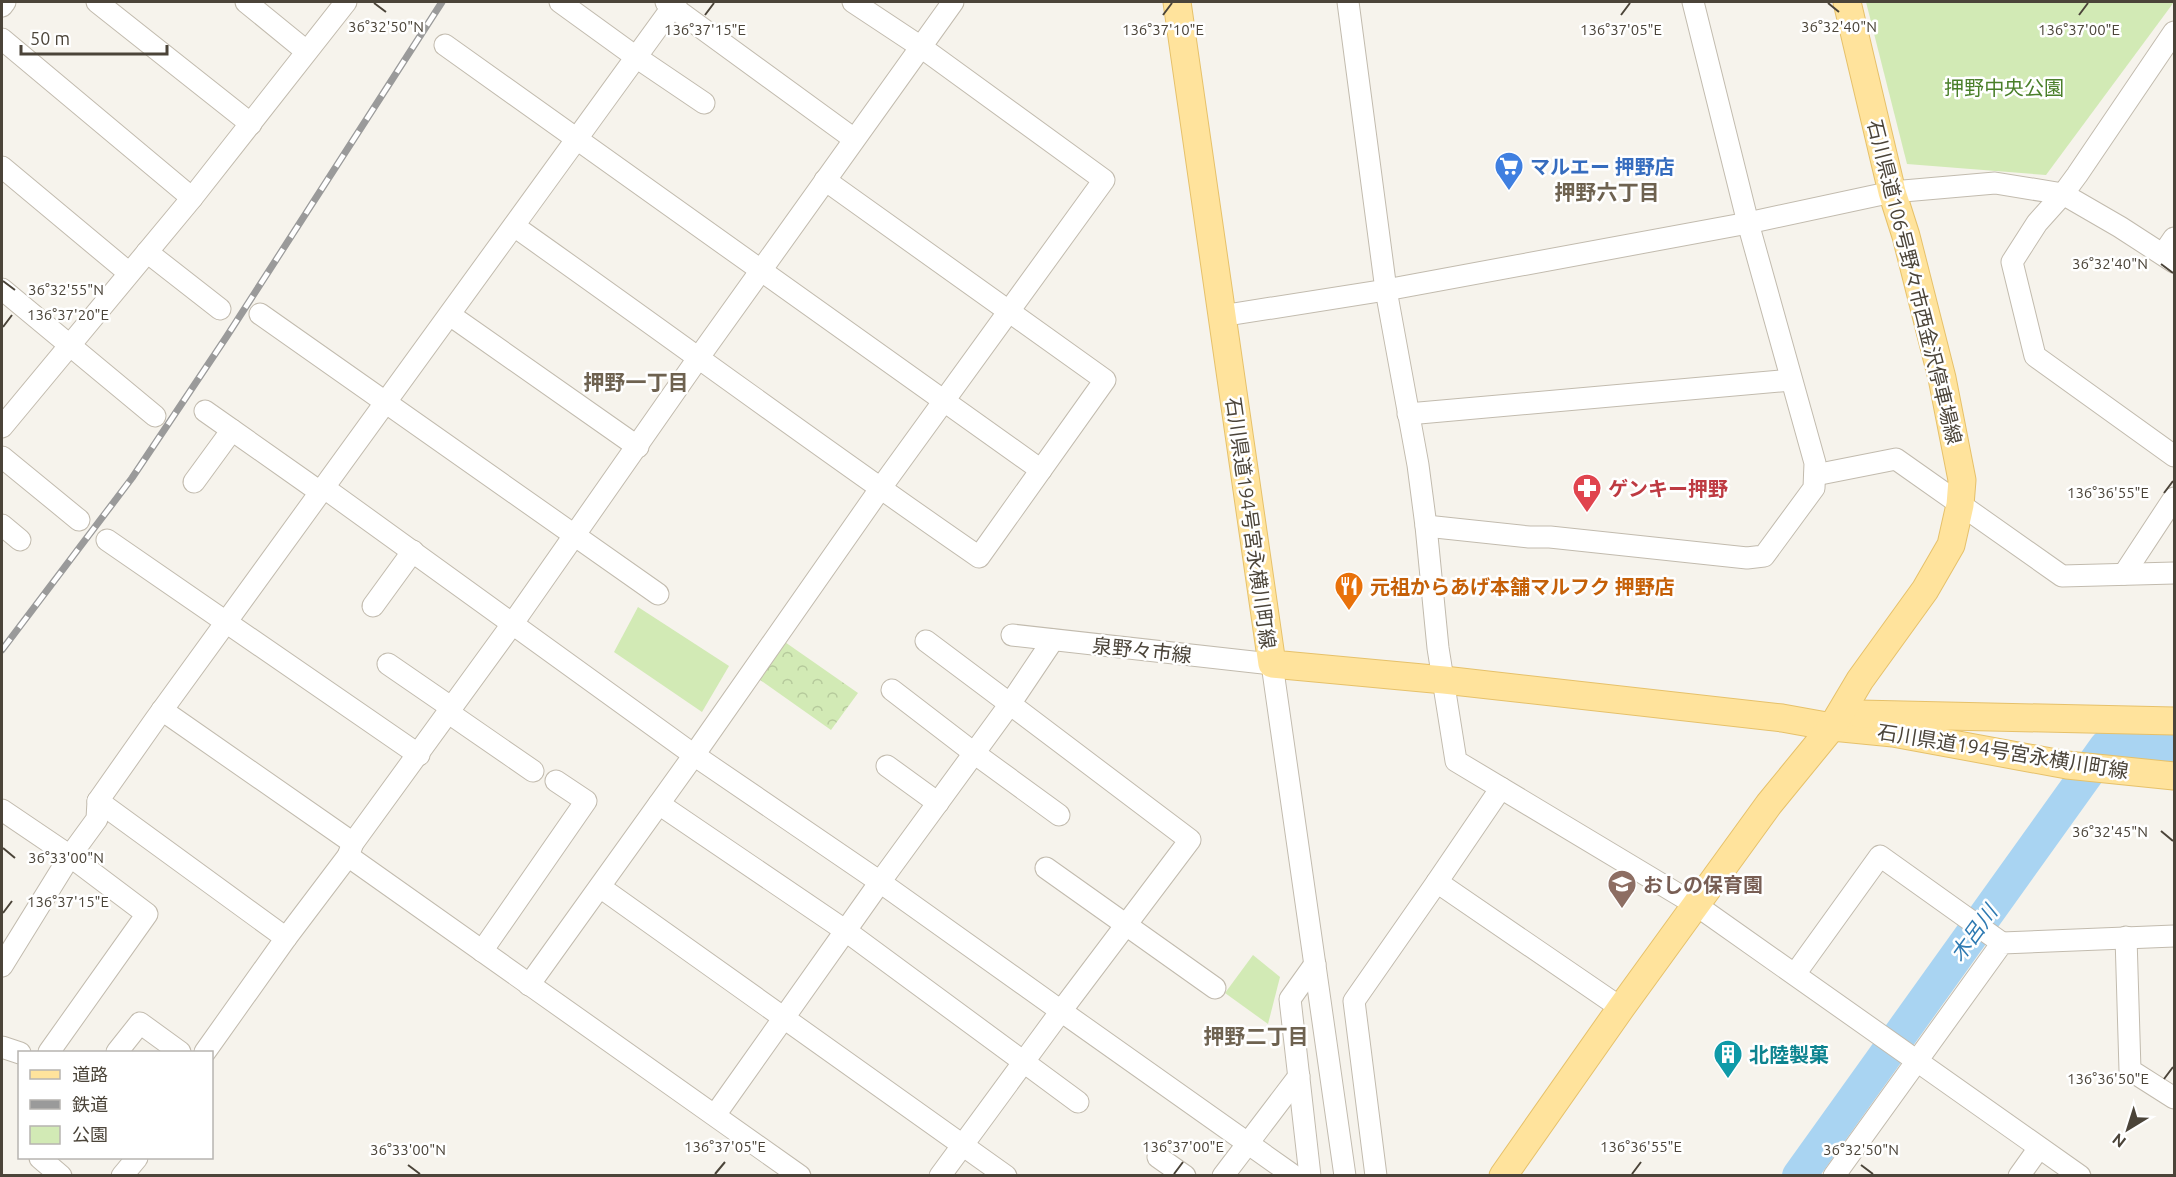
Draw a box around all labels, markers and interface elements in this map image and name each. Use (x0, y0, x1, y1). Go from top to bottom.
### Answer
scale bar (21, 18, 166, 56)
text: 36°32'50"N (348, 18, 424, 35)
text: 36°32'40"N (1801, 18, 1877, 35)
text: 136°37'15"E (664, 21, 746, 38)
text: 136°37'10"E (1122, 21, 1204, 38)
text: 136°37'05"E (1580, 21, 1662, 38)
text: 136°37'00"E (2038, 21, 2120, 38)
text: 50 m (30, 28, 70, 48)
park label: 押野中央公園 (1944, 76, 2064, 99)
street label: 石川県道106号野々市西金沢停車場線 (1863, 117, 1967, 447)
supermarket icon: マルエー 押野店 (1493, 150, 1525, 192)
place label: マルエー 押野店 (1530, 155, 1675, 178)
district label: 押野六丁目 (1555, 180, 1660, 204)
text: 36°32'40"N (2072, 255, 2148, 272)
text: 36°32'55"N (28, 281, 104, 298)
text: 136°37'20"E (27, 306, 109, 323)
district label: 押野一丁目 (584, 370, 689, 394)
street label: 石川県道194号宮永横川町線 (1222, 396, 1280, 650)
pharmacy icon: ゲンキー押野 (1571, 472, 1603, 514)
place label: ゲンキー押野 (1608, 477, 1728, 500)
text: 136°36'55"E (2067, 484, 2149, 501)
restaurant icon: 元祖からあげ本舗マルフク 押野店 (1333, 570, 1365, 612)
place label: 元祖からあげ本舗マルフク 押野店 (1370, 575, 1675, 598)
street label: 泉野々市線 (1091, 633, 1193, 667)
street label: 石川県道194号宮永横川町線 (1876, 720, 2130, 782)
text: 36°32'45"N (2072, 823, 2148, 840)
text: 36°33'00"N (28, 849, 104, 866)
school or university icon: おしの保育園 (1606, 868, 1638, 910)
place label: おしの保育園 (1643, 873, 1763, 896)
text: 136°37'15"E (27, 893, 109, 910)
water label: 木呂川 (1945, 899, 2002, 966)
district label: 押野二丁目 (1204, 1024, 1309, 1048)
building icon: 北陸製菓 (1712, 1038, 1744, 1080)
place label: 北陸製菓 (1749, 1043, 1829, 1066)
legend (18, 1051, 213, 1159)
text: 道路 (72, 1064, 108, 1084)
text: 136°36'50"E (2067, 1070, 2149, 1087)
text: 鉄道 (72, 1094, 108, 1114)
north arrow (2098, 1099, 2158, 1159)
text: 公園 (72, 1124, 108, 1144)
text: N (2109, 1130, 2129, 1152)
text: 136°37'05"E (684, 1138, 766, 1155)
text: 136°37'00"E (1142, 1138, 1224, 1155)
text: 136°36'55"E (1600, 1138, 1682, 1155)
text: 36°33'00"N (370, 1141, 446, 1158)
text: 36°32'50"N (1823, 1141, 1899, 1158)

